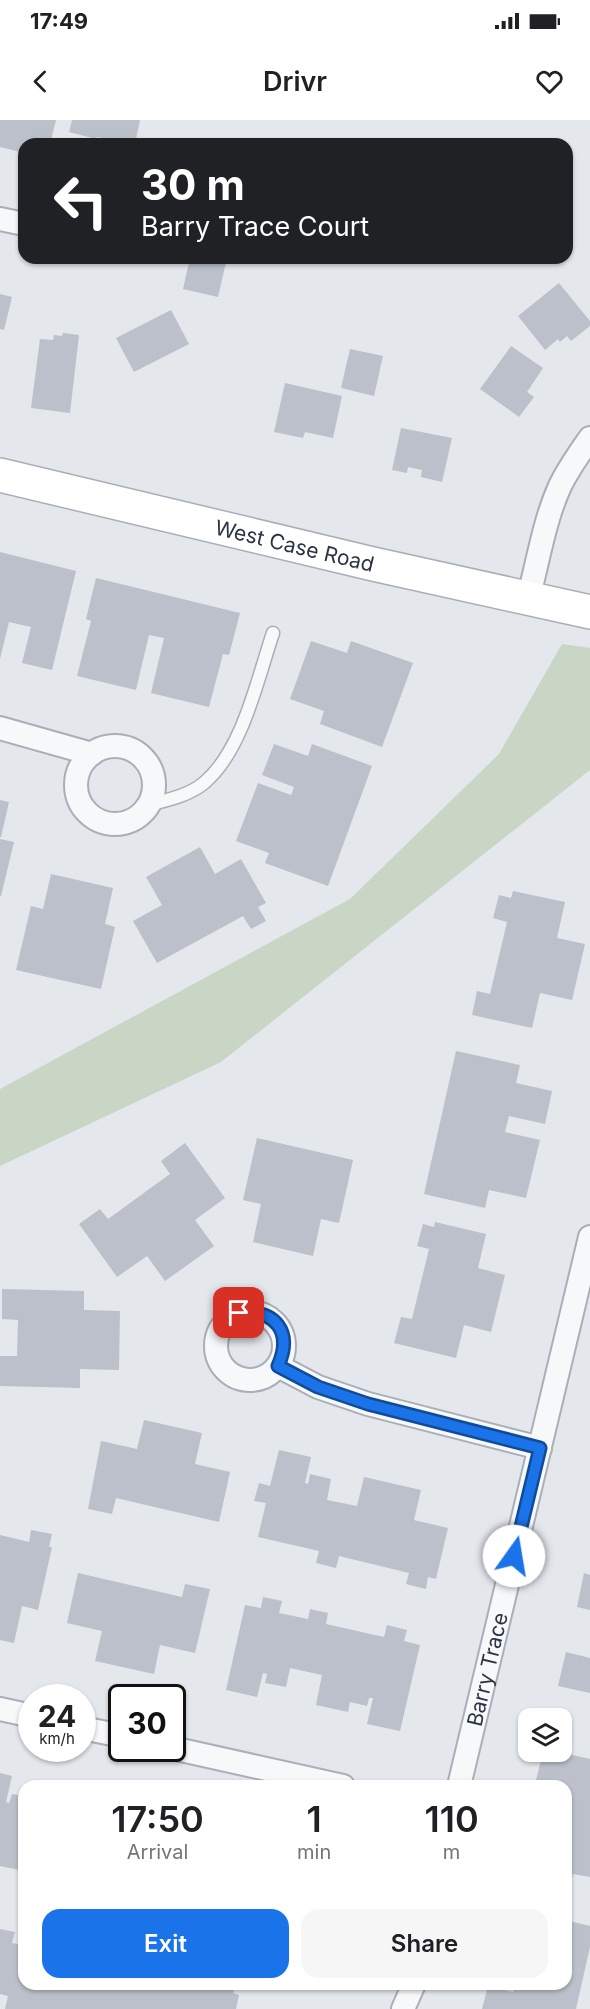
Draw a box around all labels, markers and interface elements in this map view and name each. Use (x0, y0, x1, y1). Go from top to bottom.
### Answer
text: 17:49 (30, 8, 88, 34)
icon: back (24, 65, 57, 98)
text: Drivr (263, 65, 327, 98)
icon: heart (533, 65, 566, 98)
text: 30 m (141, 159, 245, 210)
icon: left (42, 162, 120, 240)
text: Barry Trace Court (141, 210, 369, 243)
street label: West Case Road (213, 514, 377, 576)
pin (213, 1287, 264, 1338)
icon: arrive (222, 1296, 255, 1329)
position arrow (482, 1524, 546, 1588)
street label: Barry Trace (461, 1610, 512, 1729)
speed limit sign: 30 (108, 1684, 186, 1762)
text: 24 (38, 1698, 76, 1734)
map controls (518, 1708, 572, 1762)
button: layers (518, 1708, 572, 1762)
text: km/h (39, 1729, 75, 1748)
text: 17:50 (111, 1797, 204, 1841)
text: 1 (307, 1797, 322, 1841)
text: 110 (425, 1797, 479, 1841)
text: Arrival (127, 1840, 188, 1864)
text: min (297, 1840, 331, 1864)
text: m (443, 1840, 460, 1864)
button: Exit (42, 1909, 289, 1978)
button: Share (301, 1909, 548, 1978)

